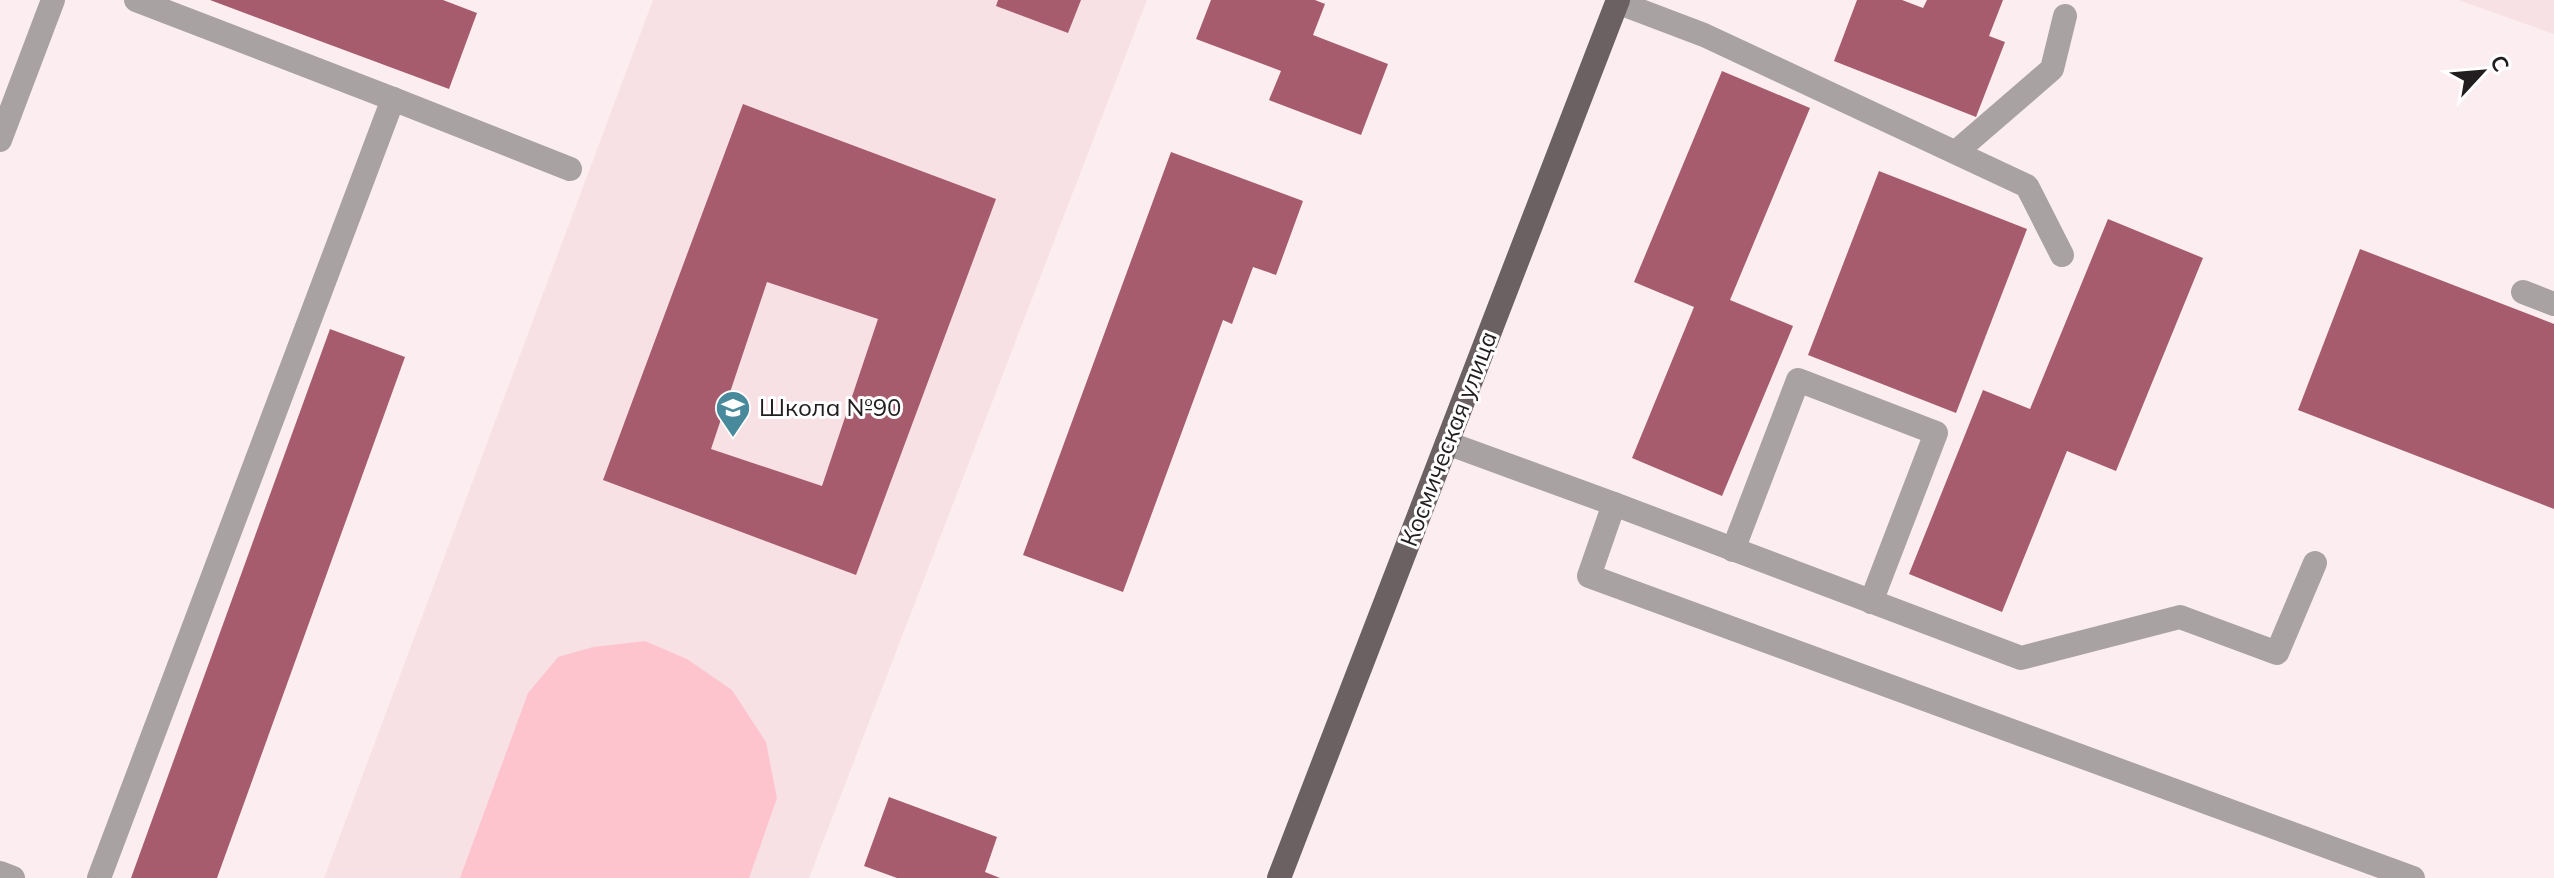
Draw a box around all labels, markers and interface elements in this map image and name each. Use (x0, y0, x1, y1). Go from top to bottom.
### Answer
north arrow (2442, 32, 2522, 112)
text: С (2484, 50, 2516, 76)
street label: Космическая улица (1393, 327, 1503, 550)
school or university icon: Школа №90 (714, 389, 752, 439)
place label: Школа №90 (759, 392, 901, 422)

